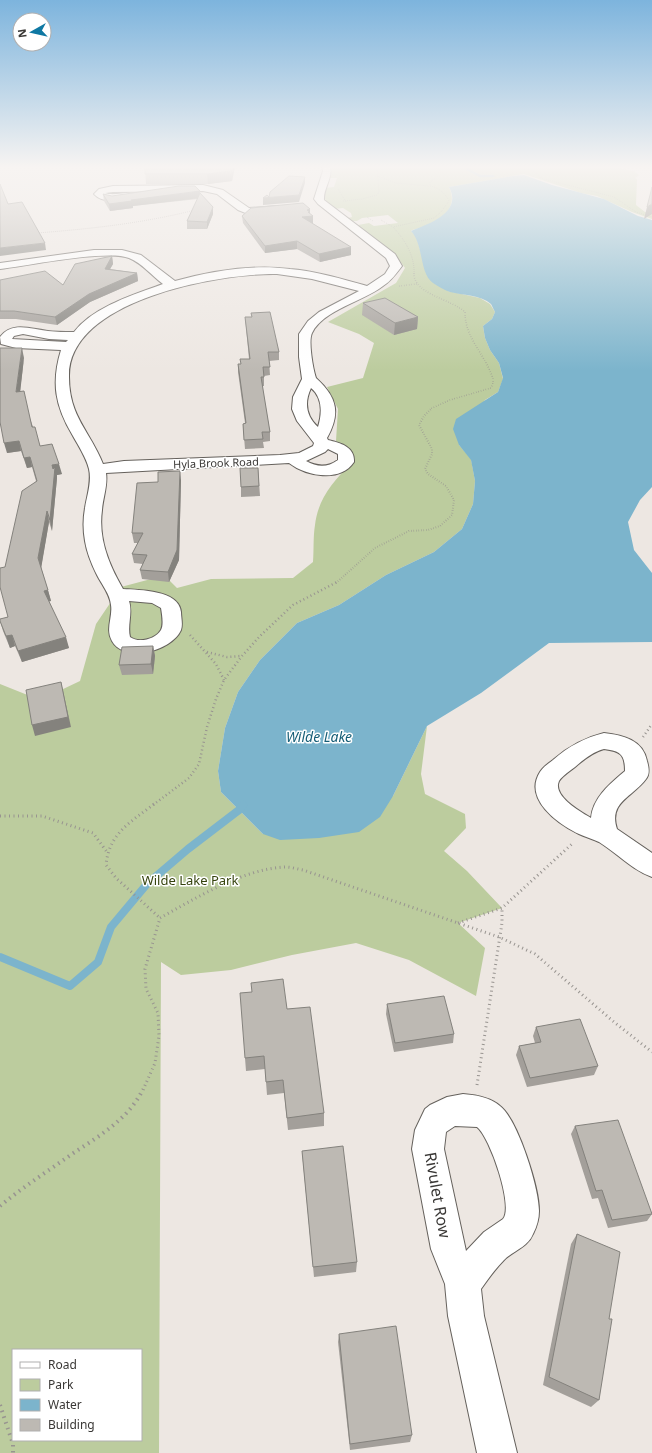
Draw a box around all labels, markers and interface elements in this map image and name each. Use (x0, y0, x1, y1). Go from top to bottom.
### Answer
north arrow (12, 12, 52, 52)
text: N (14, 28, 30, 39)
street label: Hyla Brook Road (173, 454, 259, 471)
water label: Wilde Lake (286, 727, 352, 746)
park label: Wilde Lake Park (142, 871, 238, 889)
street label: Rivulet Row (420, 1150, 456, 1240)
legend (12, 1349, 142, 1441)
text: Road (48, 1356, 77, 1373)
text: Park (48, 1376, 74, 1393)
text: Water (48, 1396, 82, 1413)
text: Building (48, 1416, 95, 1433)

